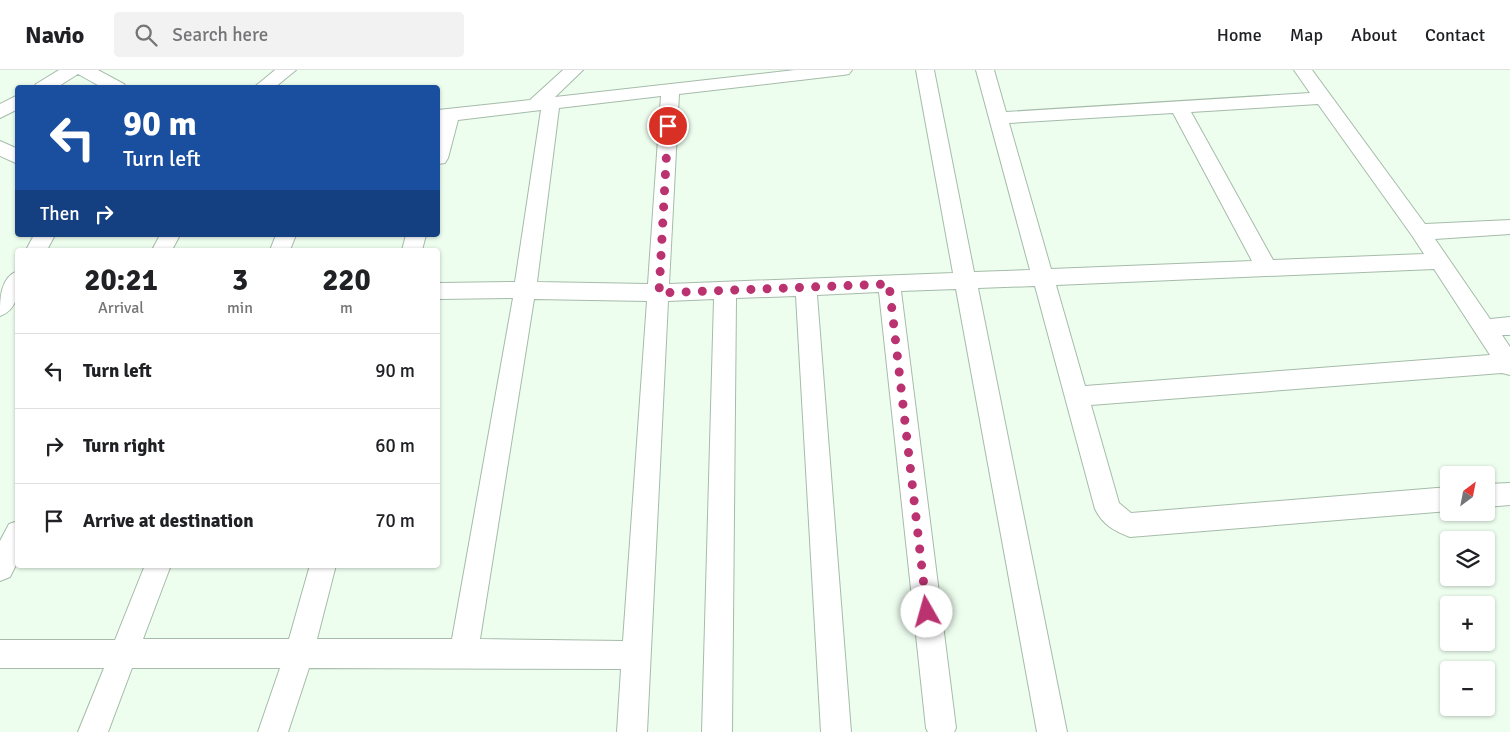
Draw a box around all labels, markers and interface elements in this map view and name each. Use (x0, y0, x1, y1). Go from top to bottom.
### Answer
search box (114, 12, 464, 57)
text: Navio (25, 20, 84, 50)
icon: search (132, 21, 160, 49)
text: Search here (172, 23, 268, 47)
text: Home (1217, 24, 1262, 46)
text: Map (1290, 24, 1323, 46)
text: About (1351, 24, 1397, 46)
text: Contact (1425, 24, 1485, 46)
text: 90 m (123, 102, 197, 145)
icon: left (40, 105, 105, 170)
pin (647, 105, 689, 147)
icon: arrive (654, 112, 682, 140)
text: Turn left (123, 145, 201, 172)
icon: right (90, 200, 118, 228)
text: Then (40, 202, 80, 226)
text: 20:21 (84, 262, 158, 299)
text: 3 (232, 262, 248, 299)
text: 220 (322, 262, 371, 299)
text: Arrival (98, 298, 144, 318)
text: min (227, 298, 253, 318)
text: m (340, 298, 353, 318)
icon: left (40, 357, 68, 385)
text: Turn left (83, 359, 152, 383)
text: 90 m (375, 359, 415, 383)
icon: right (40, 432, 68, 460)
text: Turn right (83, 434, 165, 458)
text: 60 m (375, 434, 415, 458)
north arrow (1440, 466, 1495, 521)
map controls (1440, 466, 1495, 716)
icon: arrive (40, 507, 68, 535)
text: Arrive at destination (83, 509, 254, 533)
text: 70 m (375, 509, 415, 533)
button: layers (1440, 531, 1495, 586)
position arrow (900, 585, 952, 637)
button: + (1440, 596, 1495, 651)
button: − (1440, 661, 1495, 716)

